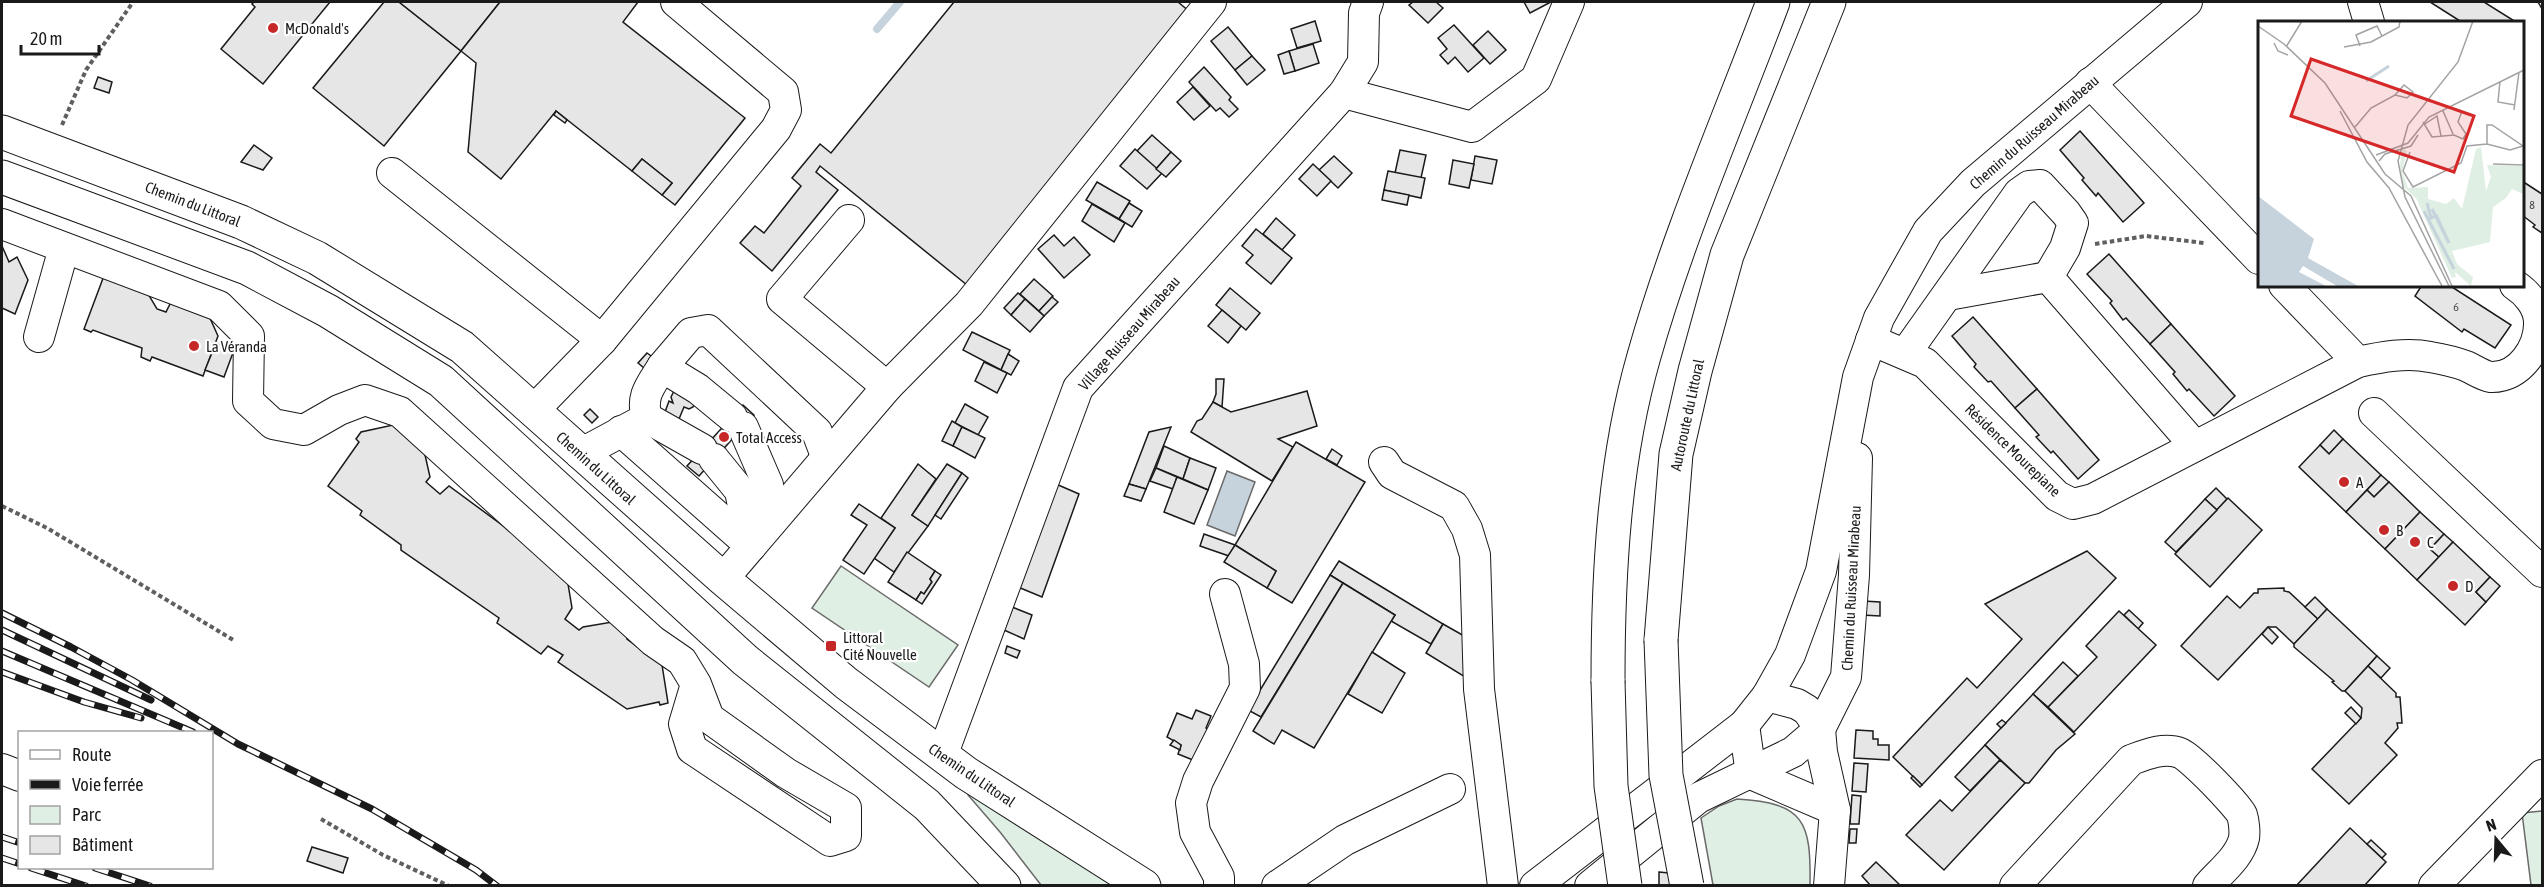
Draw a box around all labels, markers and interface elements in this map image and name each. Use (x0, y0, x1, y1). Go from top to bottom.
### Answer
scale bar (21, 18, 99, 56)
place label: McDonald's (285, 20, 349, 37)
marker: McDonald's (266, 21, 280, 35)
inset map (2258, 21, 2523, 286)
text: 20 m (30, 28, 62, 49)
street label: Chemin du Ruisseau Mirabeau (1966, 71, 2102, 193)
street label: Chemin du Littoral (143, 178, 243, 230)
house number: 8 (2529, 198, 2535, 212)
street label: Village Ruisseau Mirabeau (1075, 273, 1183, 393)
house number: 6 (2453, 300, 2459, 314)
place label: La Véranda (206, 338, 267, 355)
marker: La Véranda (187, 339, 201, 353)
street label: Autoroute du Littoral (1667, 358, 1707, 472)
street label: Résidence Mourepiane (1962, 400, 2064, 500)
street label: Chemin du Littoral (553, 428, 639, 508)
place label: Total Access (736, 429, 802, 446)
marker: Total Access (717, 430, 731, 444)
place label: A (2356, 474, 2364, 491)
marker: A (2337, 475, 2351, 489)
street label: Chemin du Ruisseau Mirabeau (1838, 505, 1864, 671)
place label: B (2396, 522, 2403, 539)
marker: B (2377, 523, 2391, 537)
place label: C (2427, 534, 2434, 551)
marker: C (2408, 535, 2422, 549)
place label: D (2465, 578, 2473, 595)
marker: D (2446, 579, 2460, 593)
place label: Littoral Cité Nouvelle (843, 629, 917, 663)
marker: Littoral Cité Nouvelle (824, 639, 838, 653)
legend (18, 731, 213, 869)
street label: Chemin du Littoral (926, 740, 1019, 810)
text: Route (72, 744, 111, 765)
text: Voie ferrée (72, 774, 144, 795)
text: Parc (72, 804, 101, 825)
north arrow (2466, 809, 2526, 869)
text: N (2484, 815, 2499, 835)
text: Bâtiment (72, 834, 133, 855)

